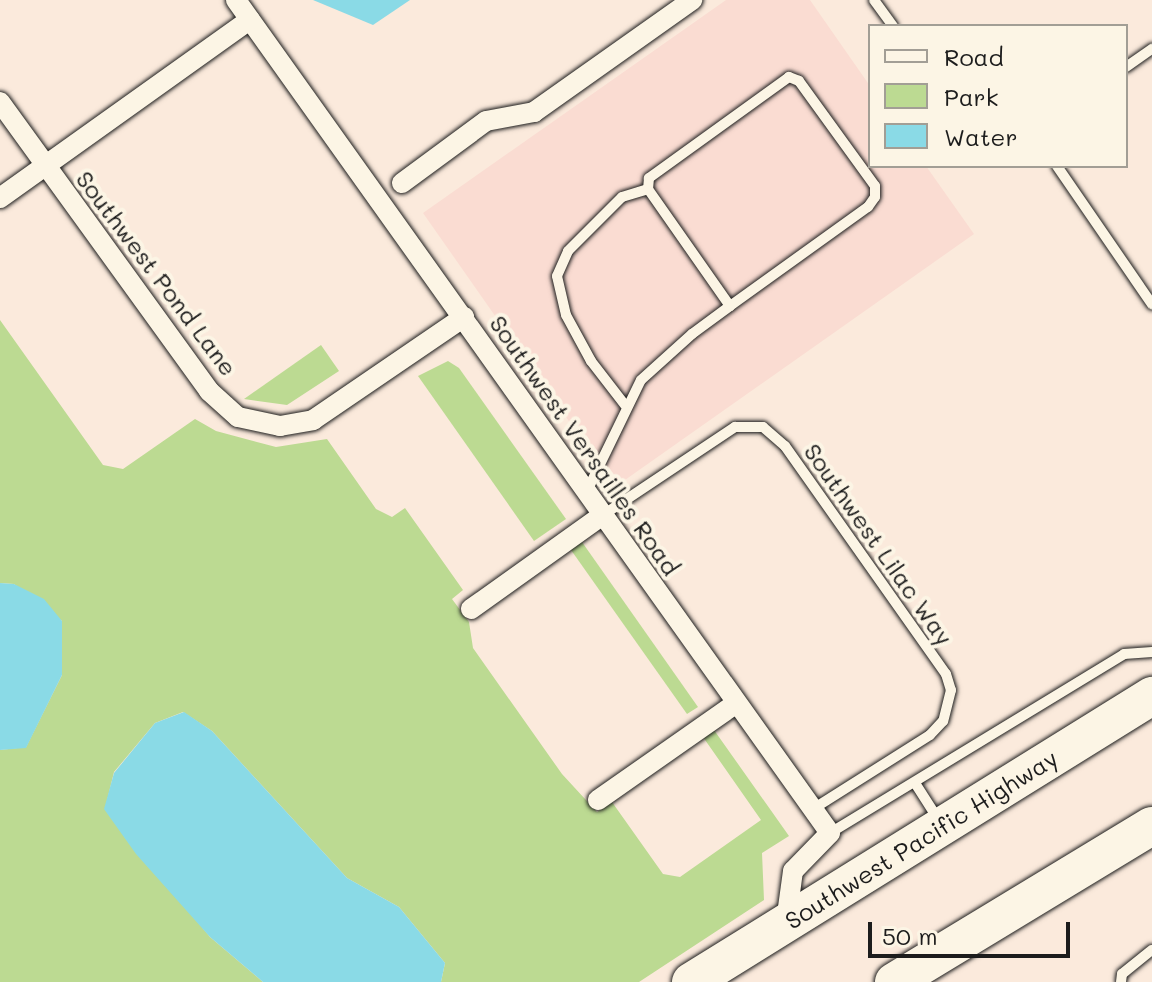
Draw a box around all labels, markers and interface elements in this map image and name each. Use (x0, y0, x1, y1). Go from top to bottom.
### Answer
legend (868, 24, 1128, 168)
text: Road (944, 41, 1004, 72)
text: Park (944, 81, 998, 112)
text: Water (944, 121, 1018, 152)
street label: Southwest Pond Lane (71, 165, 243, 381)
street label: Southwest Versailles Road (484, 309, 686, 581)
street label: Southwest Lilac Way (798, 438, 960, 650)
street label: Southwest Pacific Highway (779, 743, 1063, 935)
scale bar (872, 906, 1074, 956)
text: 50 m (882, 920, 938, 951)

